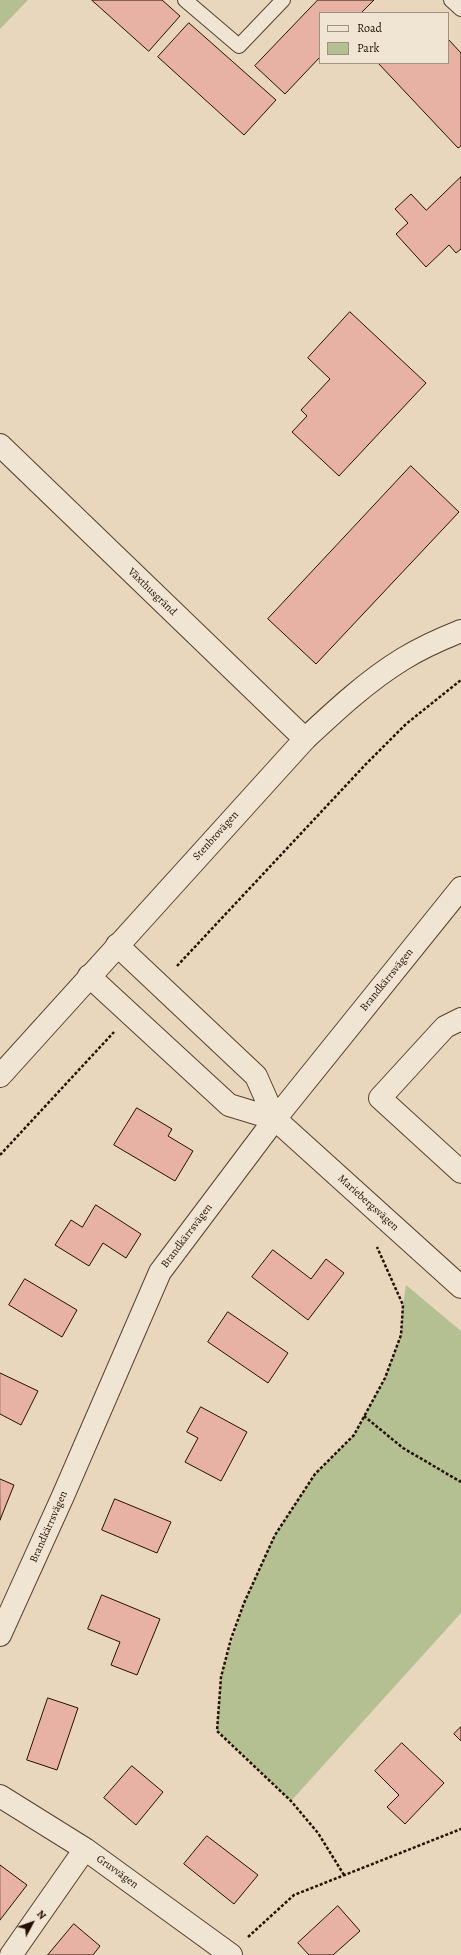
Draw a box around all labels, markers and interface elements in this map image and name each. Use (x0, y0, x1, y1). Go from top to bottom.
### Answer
legend (319, 12, 449, 64)
text: Road (357, 20, 382, 36)
text: Park (357, 40, 380, 56)
street label: Växthusgränd (125, 565, 179, 619)
street label: Stenbrovägen (190, 809, 242, 863)
street label: Brandkärrsvägen (358, 946, 416, 1014)
street label: Mariebergsvägen (335, 1172, 401, 1234)
street label: Brandkärrsvägen (159, 1201, 215, 1271)
street label: Brandkärrsvägen (27, 1489, 71, 1565)
street label: Gruvvägen (94, 1852, 140, 1892)
north arrow (12, 1903, 52, 1943)
text: N (33, 1907, 50, 1923)

